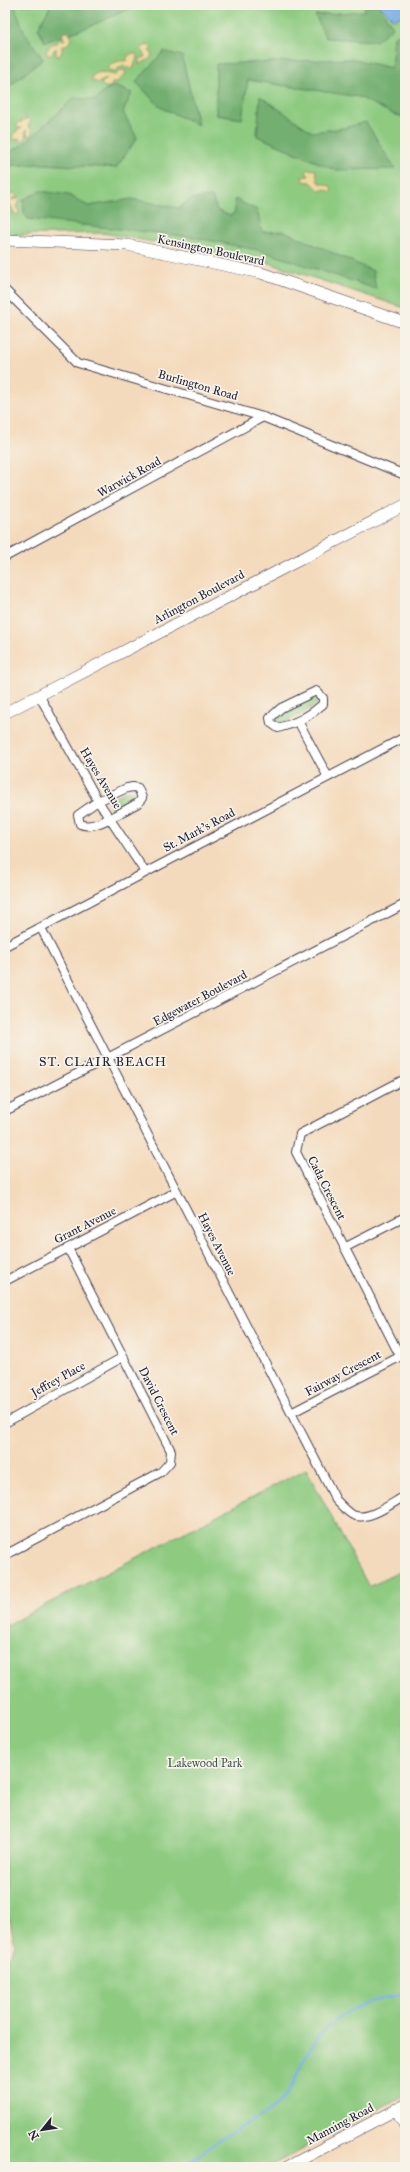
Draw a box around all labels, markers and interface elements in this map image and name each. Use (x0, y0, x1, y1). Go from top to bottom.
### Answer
street label: Kensington Boulevard (156, 232, 266, 269)
street label: Burlington Road (156, 367, 240, 404)
street label: Warwick Road (95, 454, 163, 500)
street label: Arlington Boulevard (150, 567, 247, 628)
street label: Hayes Avenue (77, 745, 125, 811)
street label: St. Mark's Road (161, 805, 237, 855)
street label: Edgewater Boulevard (151, 967, 250, 1030)
district label: ST. CLAIR BEACH (39, 1054, 167, 1070)
street label: Cada Crescent (305, 1154, 349, 1223)
street label: Grant Avenue (52, 1203, 118, 1247)
street label: Hayes Avenue (195, 1210, 239, 1278)
street label: Fairway Crescent (303, 1347, 384, 1399)
street label: Jeffrey Place (27, 1358, 88, 1401)
street label: David Crescent (136, 1364, 183, 1438)
park label: Lakewood Park (168, 1756, 243, 1770)
street label: Manning Road (304, 2100, 376, 2148)
north arrow (22, 2110, 62, 2150)
text: N (25, 2127, 42, 2142)

